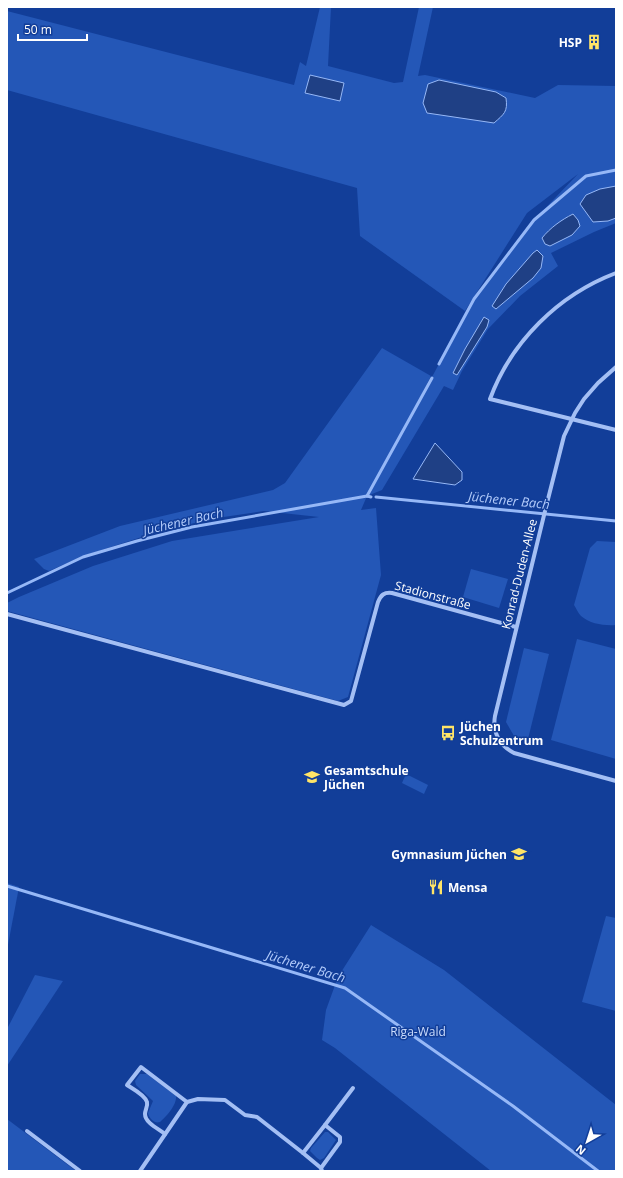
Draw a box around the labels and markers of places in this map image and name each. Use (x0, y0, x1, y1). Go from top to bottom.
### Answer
building icon: HSP (585, 33, 603, 51)
place label: HSP (559, 34, 582, 51)
place label: Jüchen Schulzentrum (459, 718, 543, 749)
bus stop icon: Jüchen Schulzentrum (439, 724, 457, 742)
place label: Gesamtschule Jüchen (323, 762, 409, 793)
school or university icon: Gesamtschule Jüchen (303, 768, 321, 786)
school or university icon: Gymnasium Jüchen (510, 845, 528, 863)
place label: Gymnasium Jüchen (391, 846, 507, 863)
restaurant icon: Mensa (427, 878, 445, 896)
place label: Mensa (448, 879, 488, 896)

